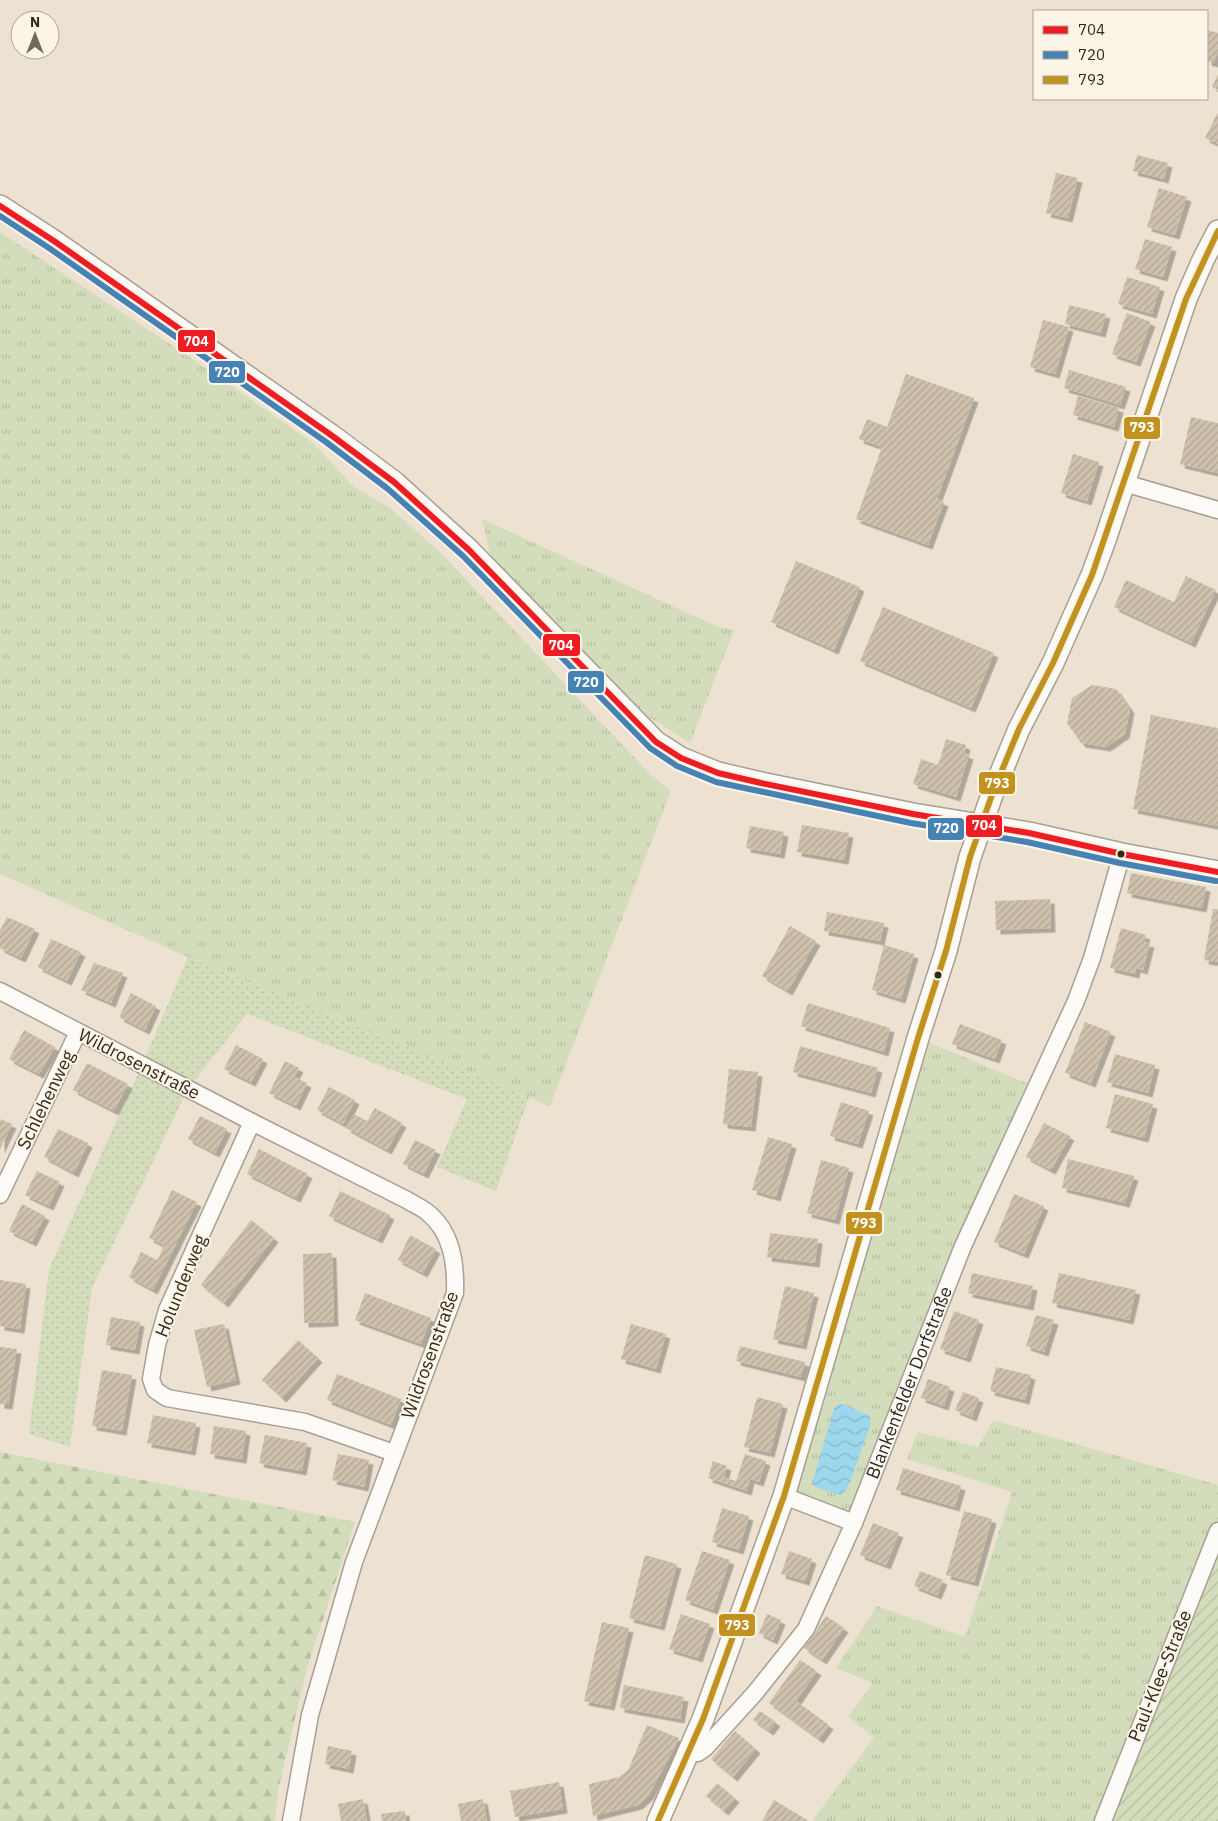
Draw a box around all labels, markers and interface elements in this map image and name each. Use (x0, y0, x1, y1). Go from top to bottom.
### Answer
north arrow (10, 10, 60, 60)
legend (1033, 10, 1208, 100)
text: N (30, 13, 40, 31)
text: 704 (1078, 20, 1105, 39)
text: 720 (1078, 45, 1105, 64)
text: 793 (1078, 70, 1105, 89)
line badge: 704 (177, 329, 216, 353)
text: 704 (183, 332, 209, 350)
line badge: 720 (208, 360, 246, 384)
text: 720 (214, 363, 240, 381)
line badge: 793 (1123, 416, 1161, 440)
text: 793 (1129, 418, 1155, 436)
line badge: 704 (542, 633, 581, 657)
text: 704 (548, 636, 574, 654)
line badge: 720 (567, 670, 605, 694)
text: 720 (573, 673, 599, 691)
line badge: 793 (978, 771, 1016, 795)
text: 793 (984, 774, 1010, 792)
line badge: 704 (965, 814, 1003, 838)
text: 704 (971, 816, 997, 834)
line badge: 720 (927, 817, 965, 841)
text: 720 (933, 819, 959, 837)
unlabelled marker (1116, 849, 1126, 859)
unlabelled marker (933, 970, 943, 980)
street label: Wildrosenstraße (74, 1023, 204, 1104)
street label: Schlehenweg (12, 1046, 80, 1153)
line badge: 793 (845, 1211, 883, 1235)
text: 793 (851, 1214, 877, 1232)
street label: Holunderweg (150, 1231, 212, 1340)
street label: Blankenfelder Dorfstraße (861, 1283, 957, 1482)
street label: Wildrosenstraße (396, 1288, 463, 1422)
street label: Paul-Klee-Straße (1123, 1607, 1196, 1745)
line badge: 793 (718, 1613, 756, 1637)
text: 793 (724, 1616, 750, 1634)

